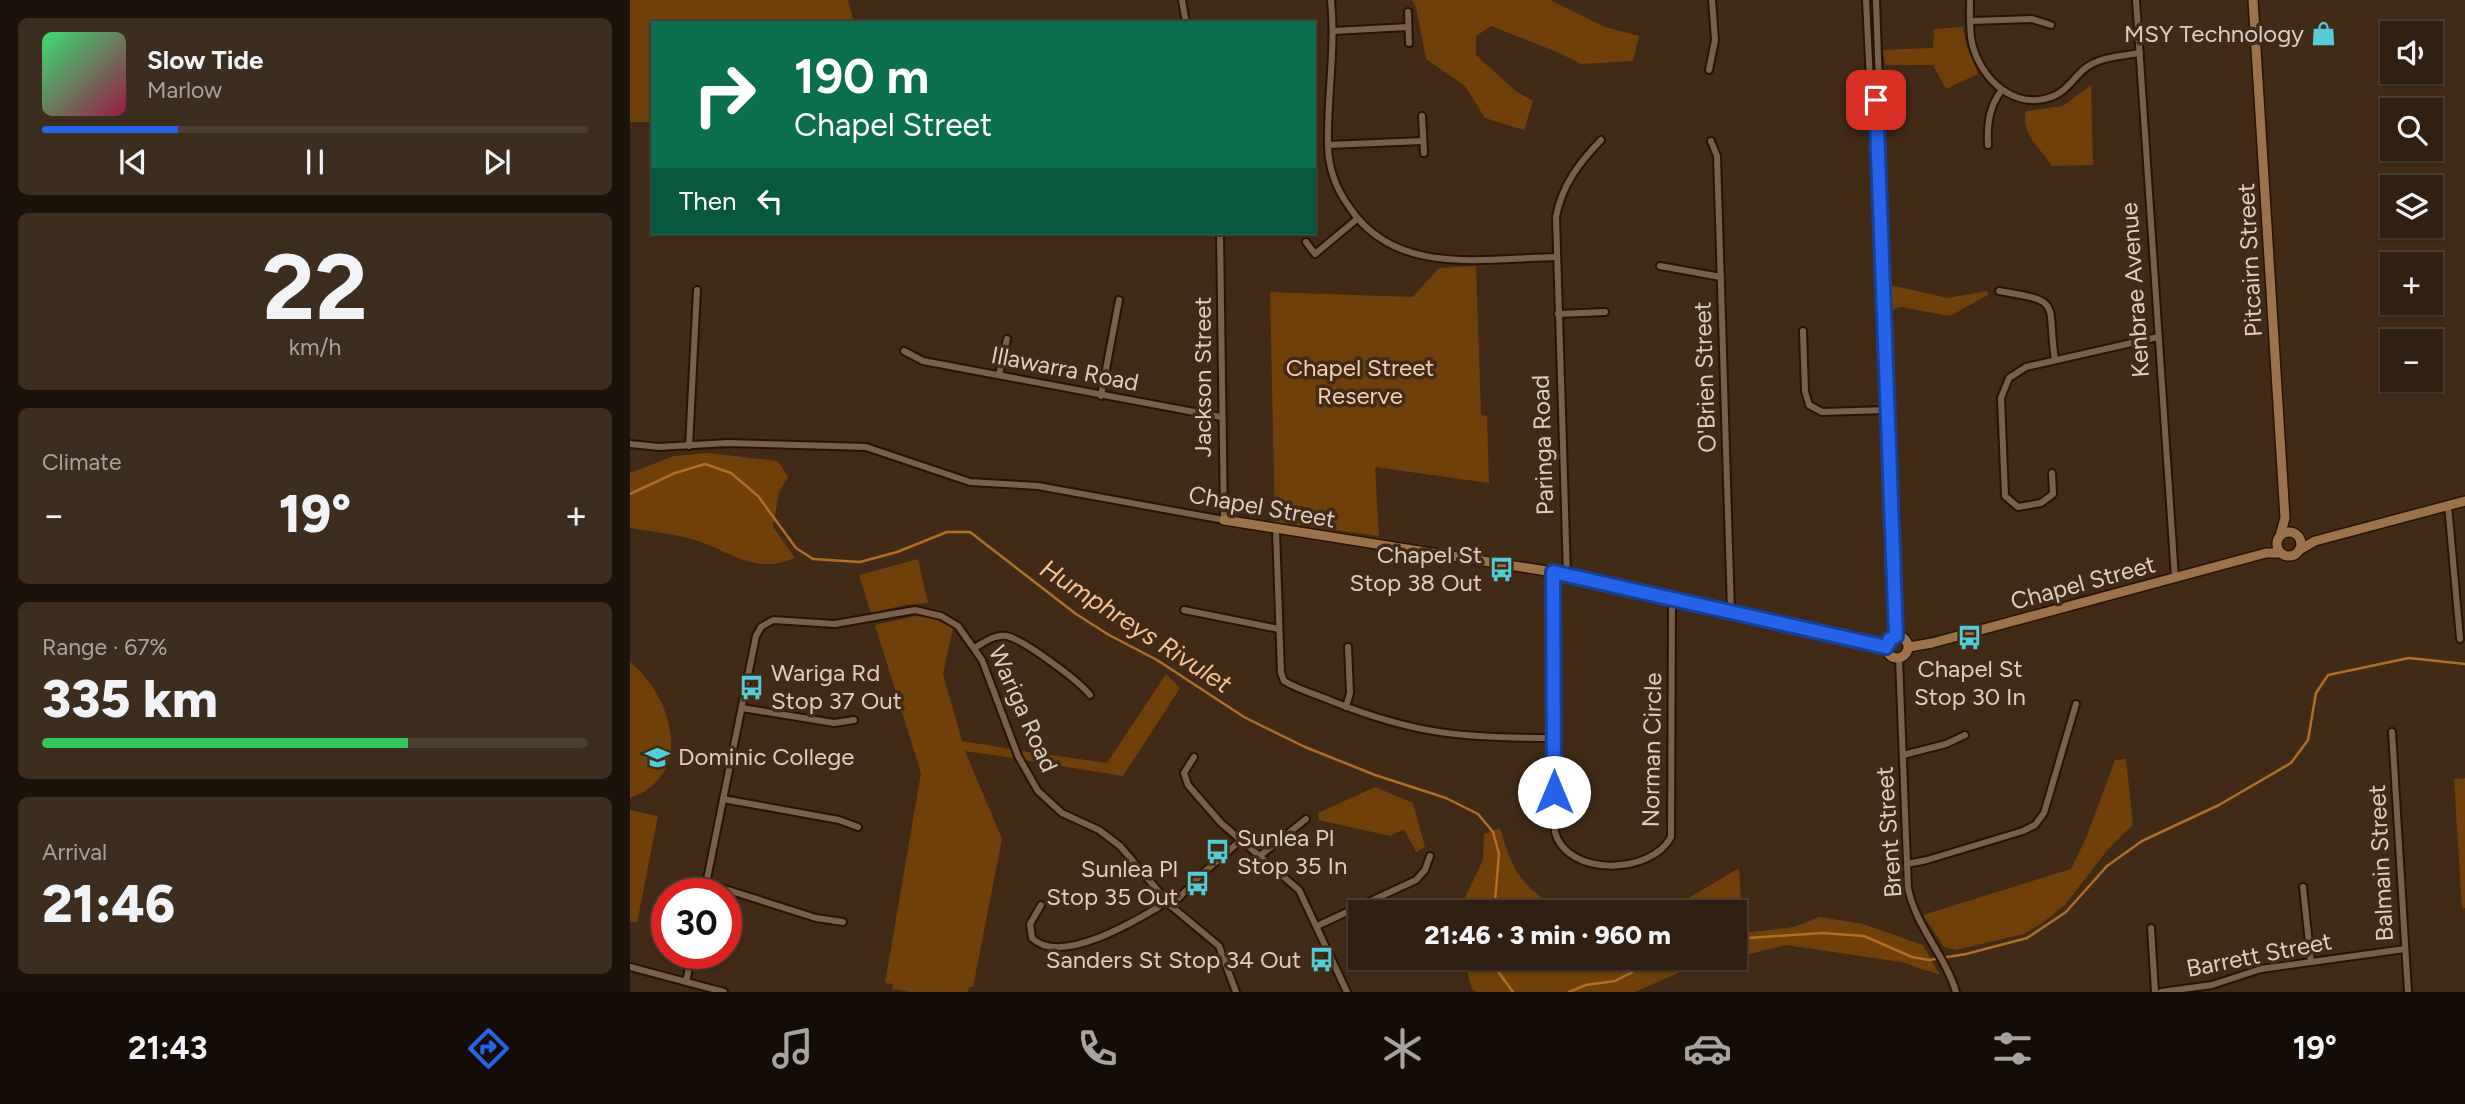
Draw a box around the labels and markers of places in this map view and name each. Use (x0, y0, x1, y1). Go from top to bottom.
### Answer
place label: MSY Technology (2124, 19, 2304, 48)
shop icon: MSY Technology (2310, 20, 2338, 48)
pin (1846, 70, 1906, 130)
place label: Chapel St Stop 38 Out (1349, 540, 1482, 597)
bus stop icon: Chapel St Stop 38 Out (1488, 555, 1516, 583)
bus stop icon: Chapel St Stop 30 In (1956, 624, 1984, 652)
place label: Chapel St Stop 30 In (1914, 654, 2026, 711)
place label: Wariga Rd Stop 37 Out (771, 658, 902, 715)
bus stop icon: Wariga Rd Stop 37 Out (737, 673, 765, 701)
place label: Dominic College (678, 742, 854, 771)
school or university icon: Dominic College (644, 743, 672, 771)
place label: Sunlea Pl Stop 35 In (1237, 823, 1347, 880)
bus stop icon: Sunlea Pl Stop 35 In (1203, 838, 1231, 866)
place label: Sunlea Pl Stop 35 Out (1046, 854, 1178, 911)
bus stop icon: Sunlea Pl Stop 35 Out (1184, 869, 1212, 897)
place label: Sanders St Stop 34 Out (1046, 945, 1301, 974)
bus stop icon: Sanders St Stop 34 Out (1307, 946, 1335, 974)

